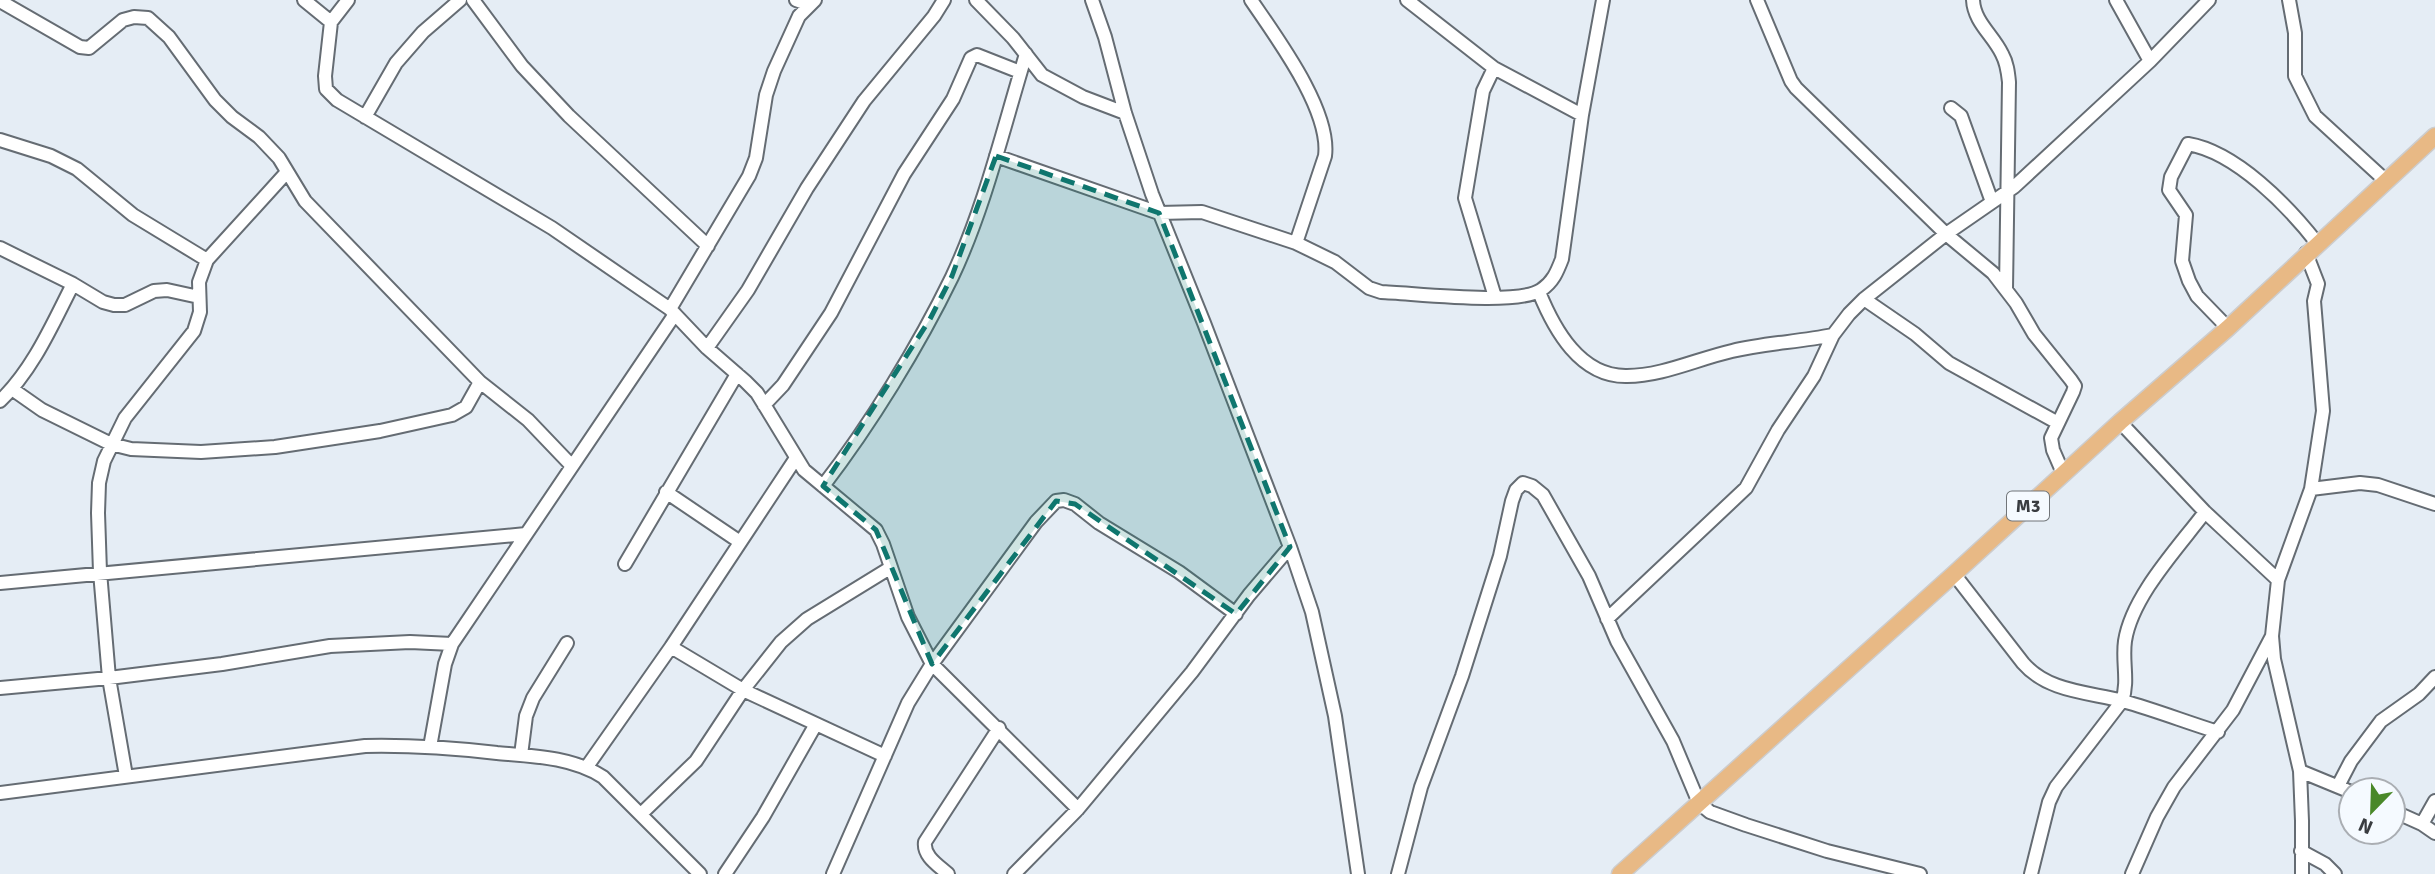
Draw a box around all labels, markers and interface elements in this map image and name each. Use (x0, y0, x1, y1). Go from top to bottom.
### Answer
road number: M3 (2007, 492, 2049, 520)
north arrow (2337, 776, 2407, 846)
text: N (2355, 812, 2377, 839)

